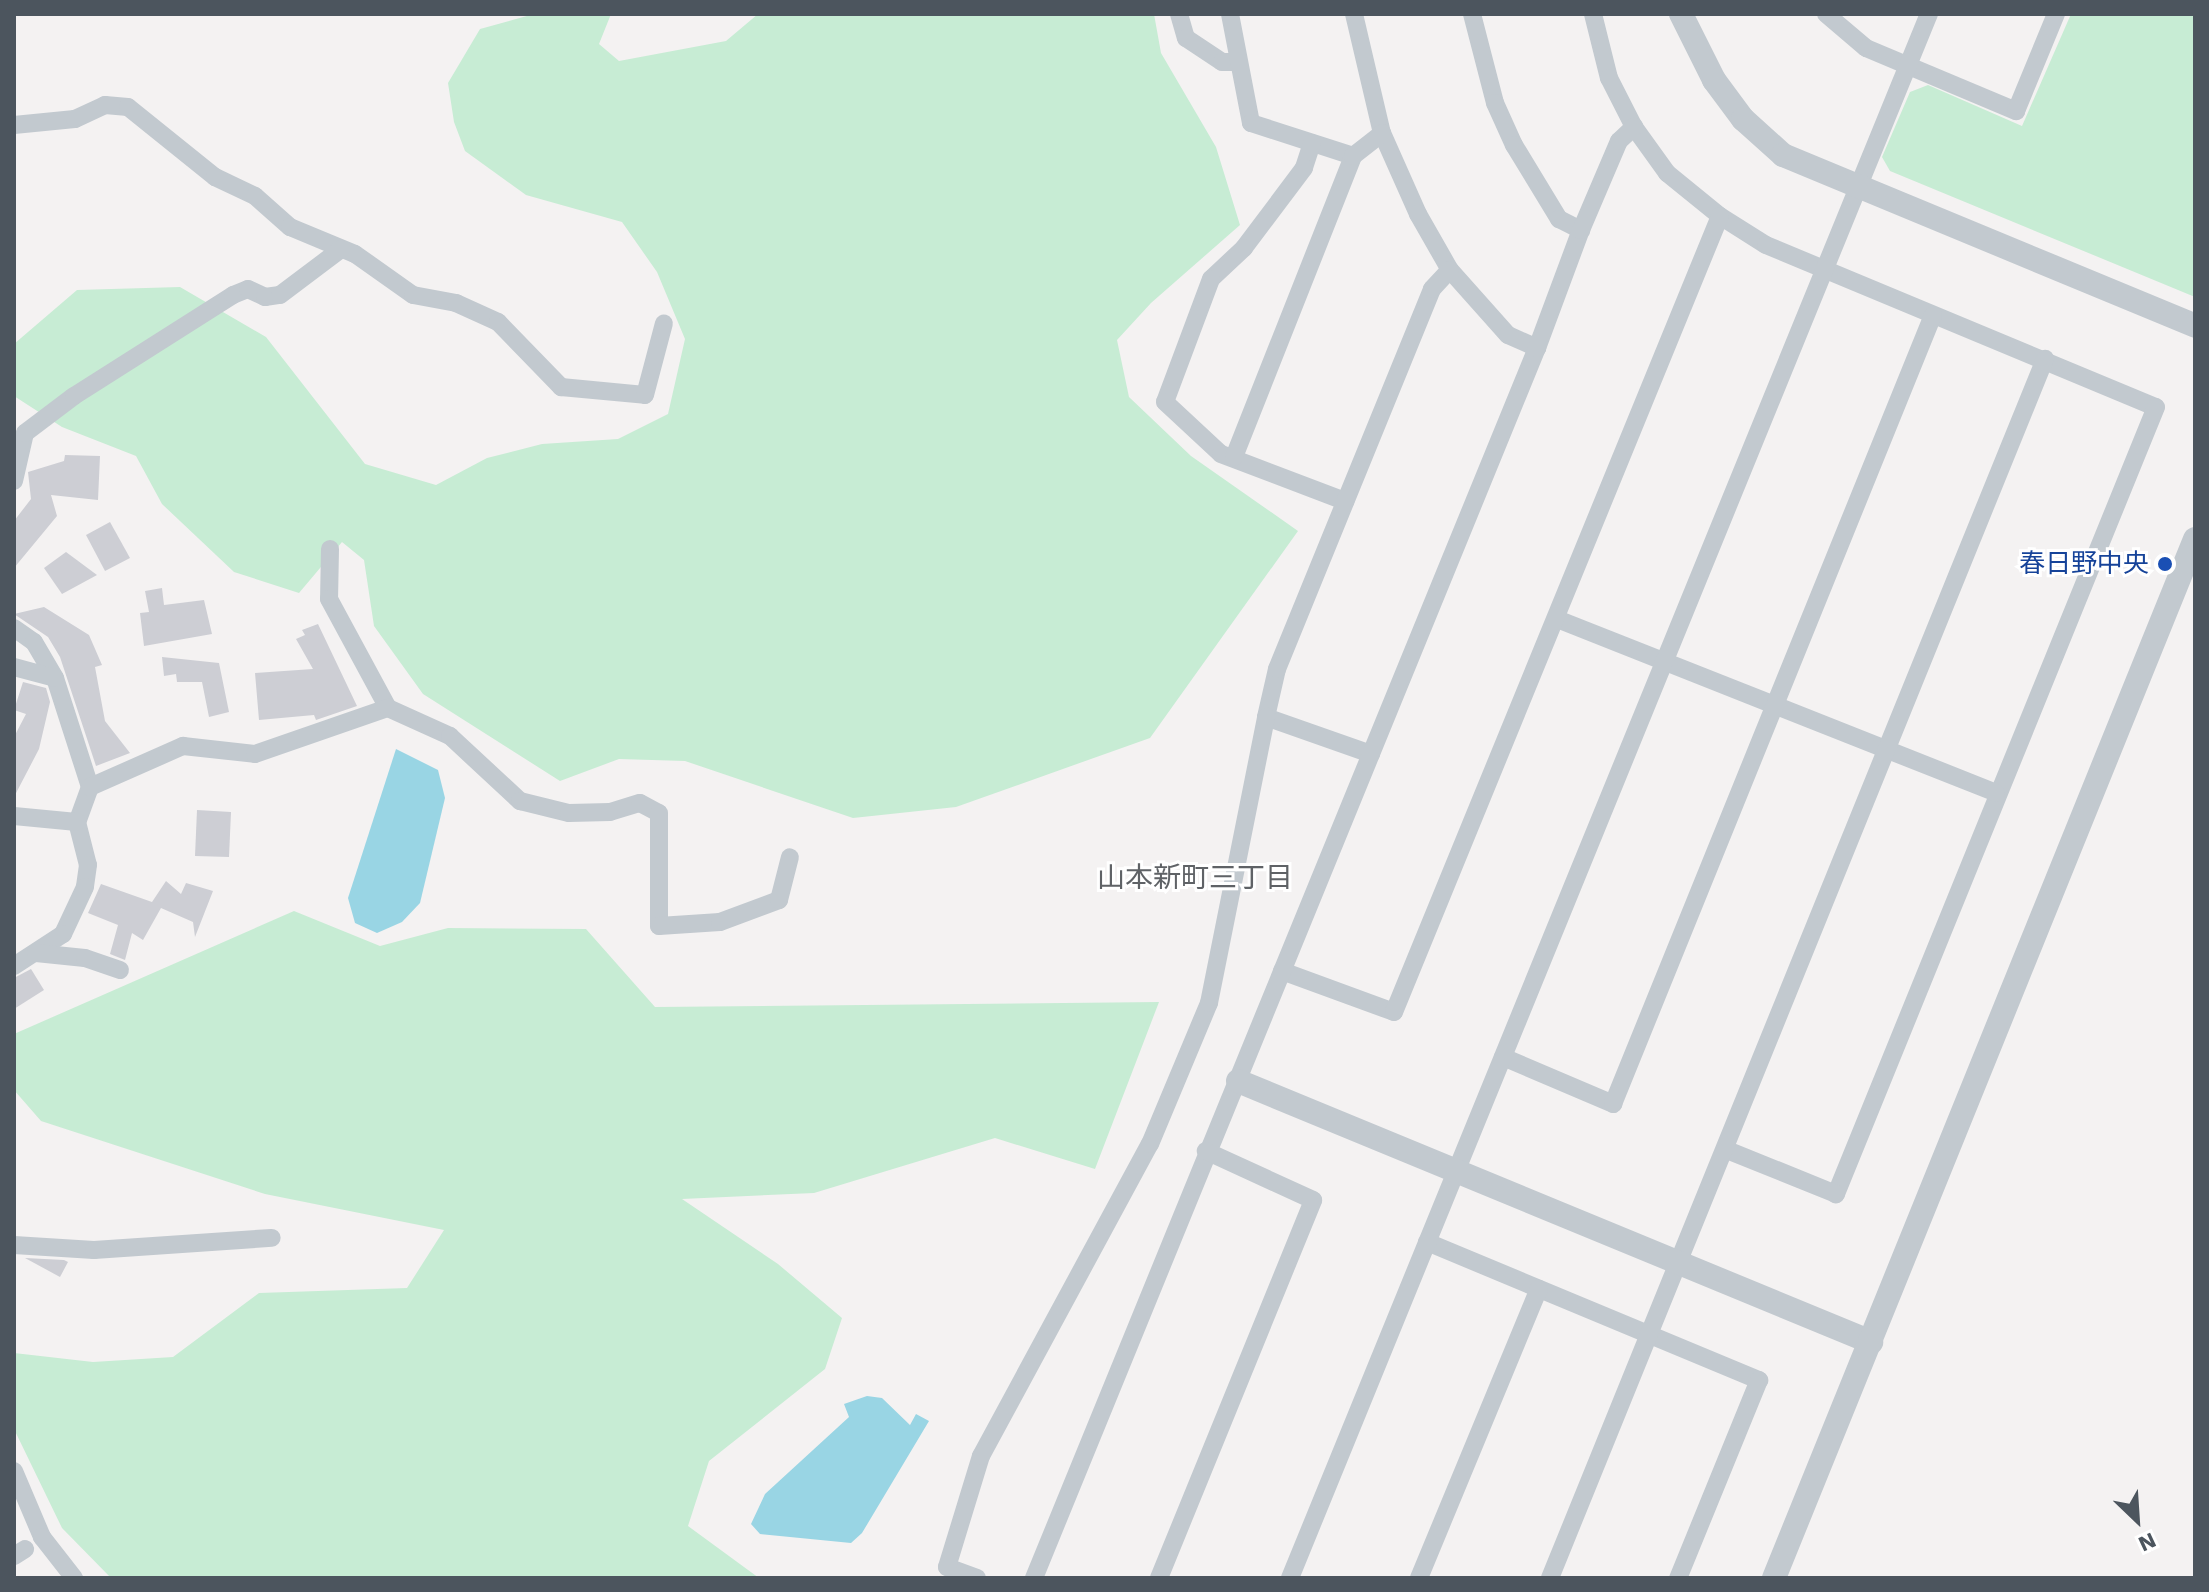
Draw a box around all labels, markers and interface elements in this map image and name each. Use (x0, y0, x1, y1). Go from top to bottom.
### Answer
place label: 春日野中央 (2019, 548, 2149, 580)
marker: 春日野中央 (2156, 555, 2174, 573)
district label: 山本新町三丁目 (1097, 861, 1293, 895)
north arrow (2097, 1480, 2177, 1560)
text: N (2135, 1527, 2160, 1557)

